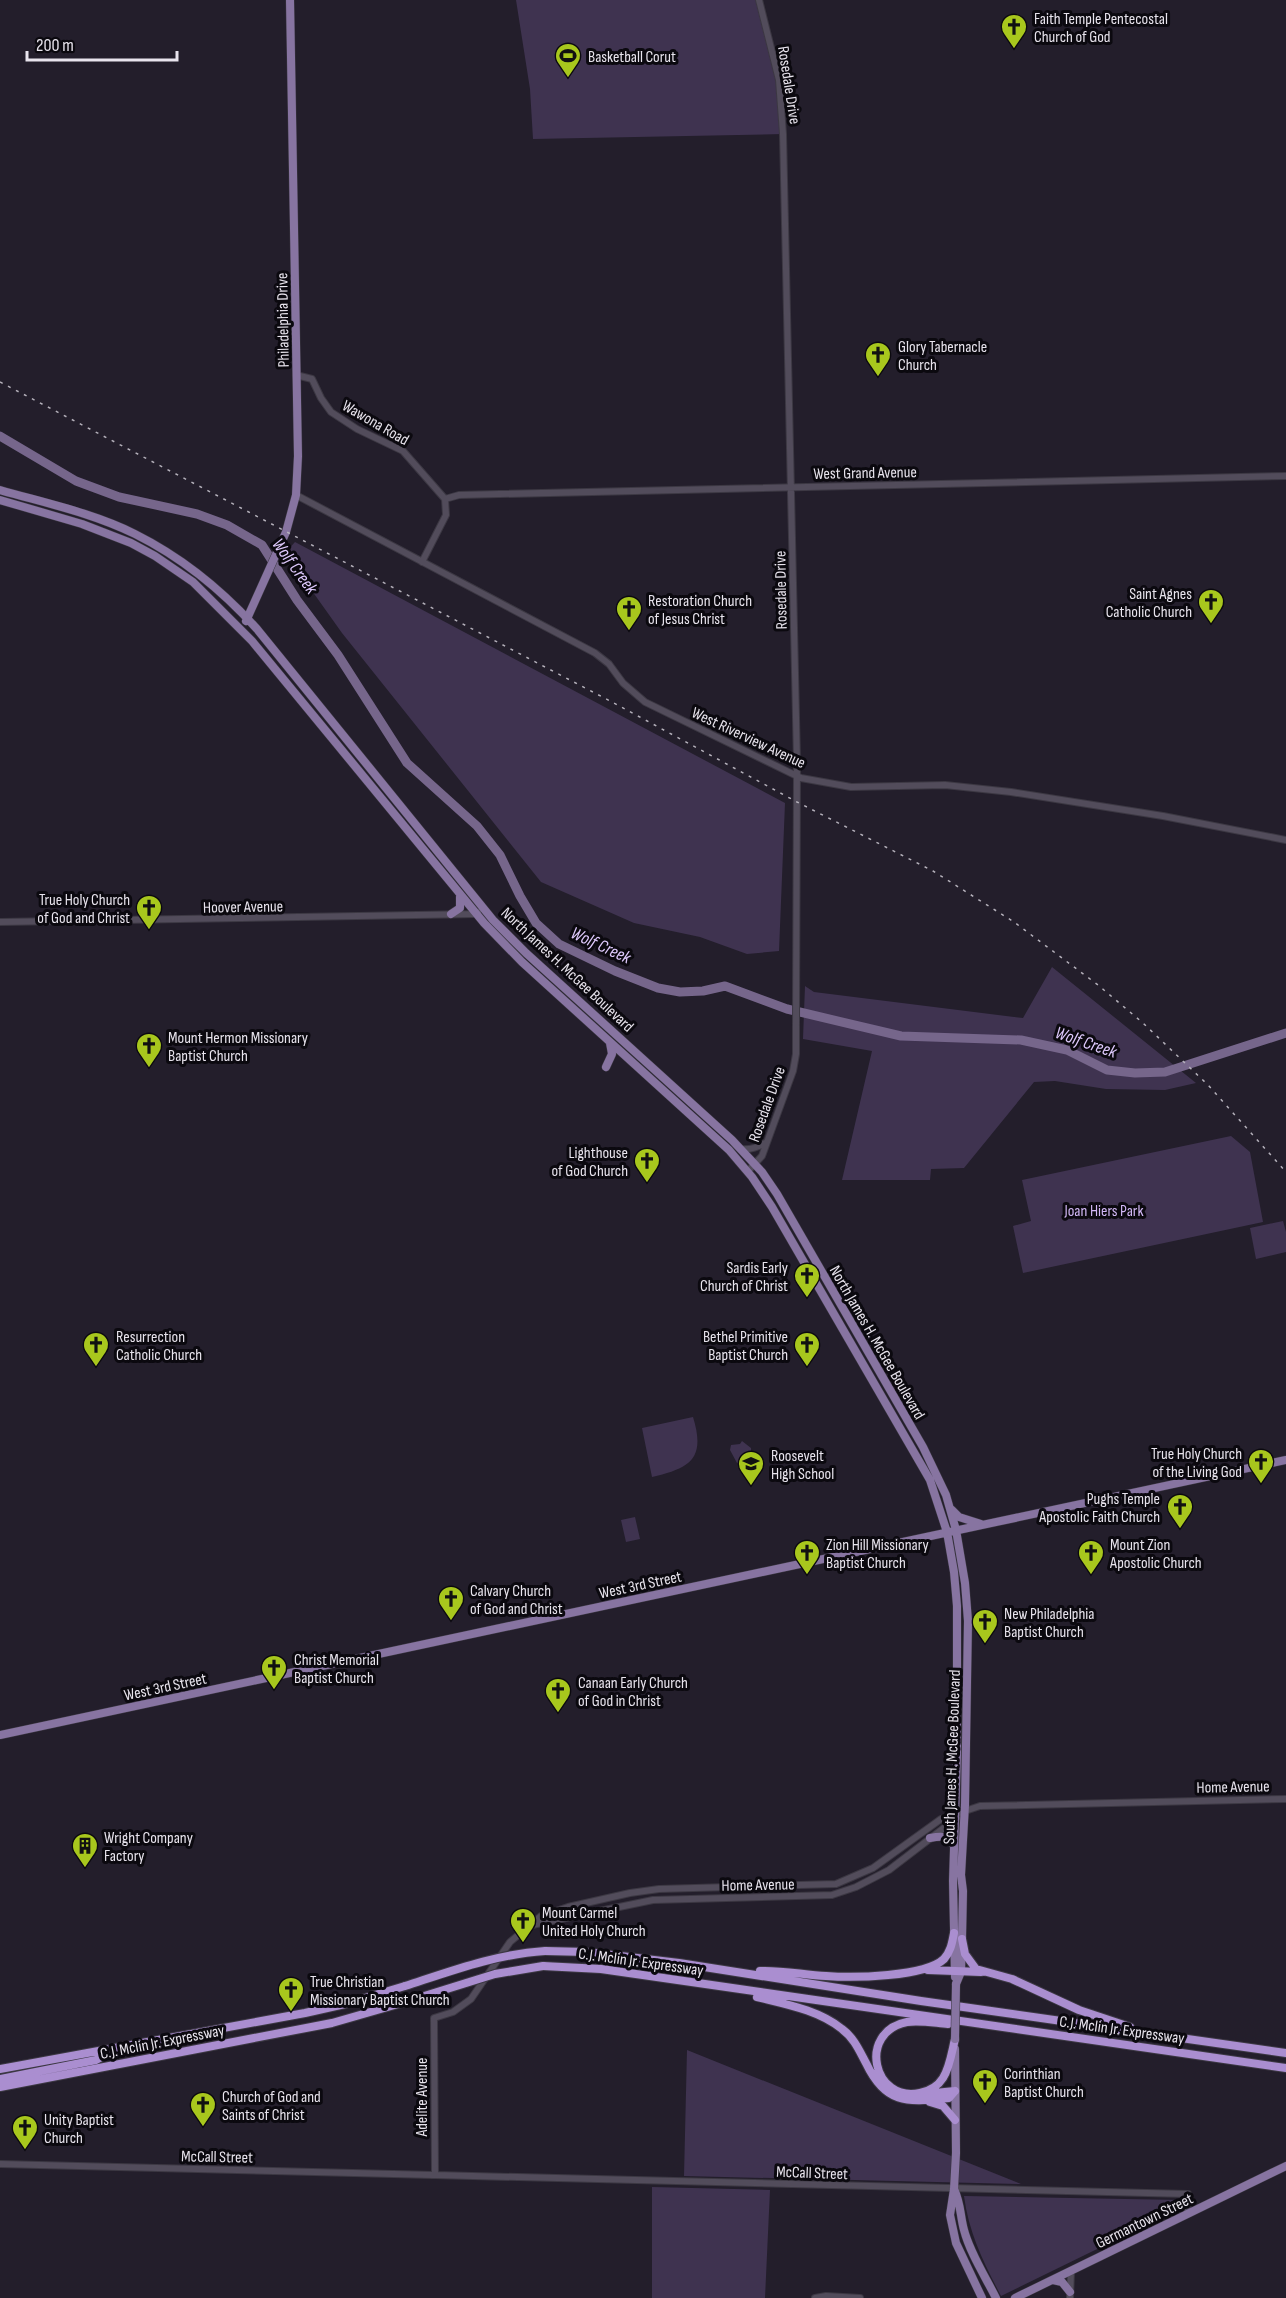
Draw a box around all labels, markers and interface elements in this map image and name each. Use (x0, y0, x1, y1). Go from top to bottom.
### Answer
place label: Faith Temple Pentecostal Church of God (1034, 10, 1168, 47)
church icon: Faith Temple Pentecostal Church of God (999, 12, 1029, 50)
scale bar (27, 24, 177, 62)
text: 200 m (36, 35, 74, 56)
sports icon: Basketball Corut (553, 41, 583, 79)
street label: Rosedale Drive (773, 45, 804, 126)
place label: Basketball Corut (588, 48, 676, 67)
street label: Philadelphia Drive (273, 272, 294, 368)
place label: Glory Tabernacle Church (898, 338, 987, 375)
church icon: Glory Tabernacle Church (863, 340, 893, 378)
street label: Wawona Road (339, 397, 412, 450)
street label: West Grand Avenue (813, 463, 917, 484)
water label: Wolf Creek (267, 534, 323, 599)
street label: Rosedale Drive (771, 550, 792, 630)
place label: Saint Agnes Catholic Church (1106, 585, 1192, 622)
church icon: Saint Agnes Catholic Church (1196, 587, 1226, 625)
place label: Restoration Church of Jesus Christ (648, 592, 752, 629)
church icon: Restoration Church of Jesus Christ (614, 594, 644, 632)
street label: West Riverview Avenue (688, 704, 808, 773)
place label: True Holy Church of God and Christ (37, 891, 130, 928)
church icon: True Holy Church of God and Christ (134, 893, 164, 931)
street label: Hoover Avenue (203, 897, 283, 918)
street label: North James H. McGee Boulevard (497, 904, 637, 1036)
water label: Wolf Creek (567, 922, 635, 969)
water label: Wolf Creek (1052, 1022, 1121, 1063)
place label: Mount Hermon Missionary Baptist Church (168, 1029, 308, 1066)
church icon: Mount Hermon Missionary Baptist Church (134, 1031, 164, 1069)
street label: Rosedale Drive (745, 1064, 790, 1145)
place label: Lighthouse of God Church (551, 1144, 628, 1181)
church icon: Lighthouse of God Church (632, 1146, 662, 1184)
park label: Joan Hiers Park (1063, 1202, 1144, 1221)
place label: Sardis Early Church of Christ (700, 1259, 788, 1296)
church icon: Sardis Early Church of Christ (792, 1261, 822, 1299)
street label: North James H. McGee Boulevard (825, 1263, 928, 1423)
place label: Resurrection Catholic Church (116, 1328, 202, 1365)
place label: Bethel Primitive Baptist Church (703, 1328, 788, 1365)
church icon: Resurrection Catholic Church (81, 1330, 111, 1368)
church icon: Bethel Primitive Baptist Church (792, 1330, 822, 1368)
place label: True Holy Church of the Living God (1151, 1445, 1242, 1482)
place label: Roosevelt High School (771, 1447, 834, 1484)
church icon: True Holy Church of the Living God (1246, 1447, 1276, 1485)
school or university icon: Roosevelt High School (736, 1449, 766, 1487)
place label: Pughs Temple Apostolic Faith Church (1038, 1490, 1160, 1527)
church icon: Pughs Temple Apostolic Faith Church (1165, 1492, 1195, 1530)
place label: Zion Hill Missionary Baptist Church (826, 1536, 929, 1573)
place label: Mount Zion Apostolic Church (1109, 1536, 1202, 1573)
church icon: Zion Hill Missionary Baptist Church (792, 1538, 822, 1576)
church icon: Mount Zion Apostolic Church (1076, 1538, 1106, 1576)
street label: West 3rd Street (597, 1567, 683, 1603)
place label: Calvary Church of God and Christ (470, 1582, 563, 1619)
church icon: Calvary Church of God and Christ (436, 1584, 466, 1622)
place label: New Philadelphia Baptist Church (1004, 1605, 1094, 1642)
church icon: New Philadelphia Baptist Church (970, 1607, 1000, 1645)
place label: Christ Memorial Baptist Church (294, 1651, 379, 1688)
church icon: Christ Memorial Baptist Church (259, 1653, 289, 1691)
street label: West 3rd Street (122, 1669, 208, 1705)
street label: South James H. McGee Boulevard (940, 1669, 965, 1845)
place label: Canaan Early Church of God in Christ (578, 1674, 688, 1711)
church icon: Canaan Early Church of God in Christ (543, 1676, 573, 1714)
street label: Home Avenue (1196, 1777, 1270, 1798)
place label: Wright Company Factory (104, 1829, 193, 1866)
building icon: Wright Company Factory (70, 1831, 100, 1869)
street label: Home Avenue (721, 1875, 795, 1896)
place label: Mount Carmel United Holy Church (542, 1904, 646, 1941)
church icon: Mount Carmel United Holy Church (508, 1906, 538, 1944)
street label: C.J. Mclin Jr. Expressway (577, 1944, 705, 1981)
place label: True Christian Missionary Baptist Church (310, 1973, 450, 2010)
church icon: True Christian Missionary Baptist Church (276, 1975, 306, 2013)
street label: C.J. Mclin Jr. Expressway (1058, 2012, 1186, 2049)
street label: C.J. Mclin Jr. Expressway (99, 2021, 226, 2064)
street label: Adelite Avenue (413, 2058, 432, 2137)
place label: Corinthian Baptist Church (1004, 2065, 1084, 2102)
church icon: Corinthian Baptist Church (970, 2067, 1000, 2105)
place label: Church of God and Saints of Christ (222, 2088, 321, 2125)
church icon: Church of God and Saints of Christ (188, 2090, 218, 2128)
place label: Unity Baptist Church (44, 2111, 114, 2148)
church icon: Unity Baptist Church (10, 2113, 40, 2151)
street label: McCall Street (181, 2147, 253, 2168)
street label: McCall Street (776, 2163, 848, 2184)
street label: Germantown Street (1093, 2190, 1197, 2253)

